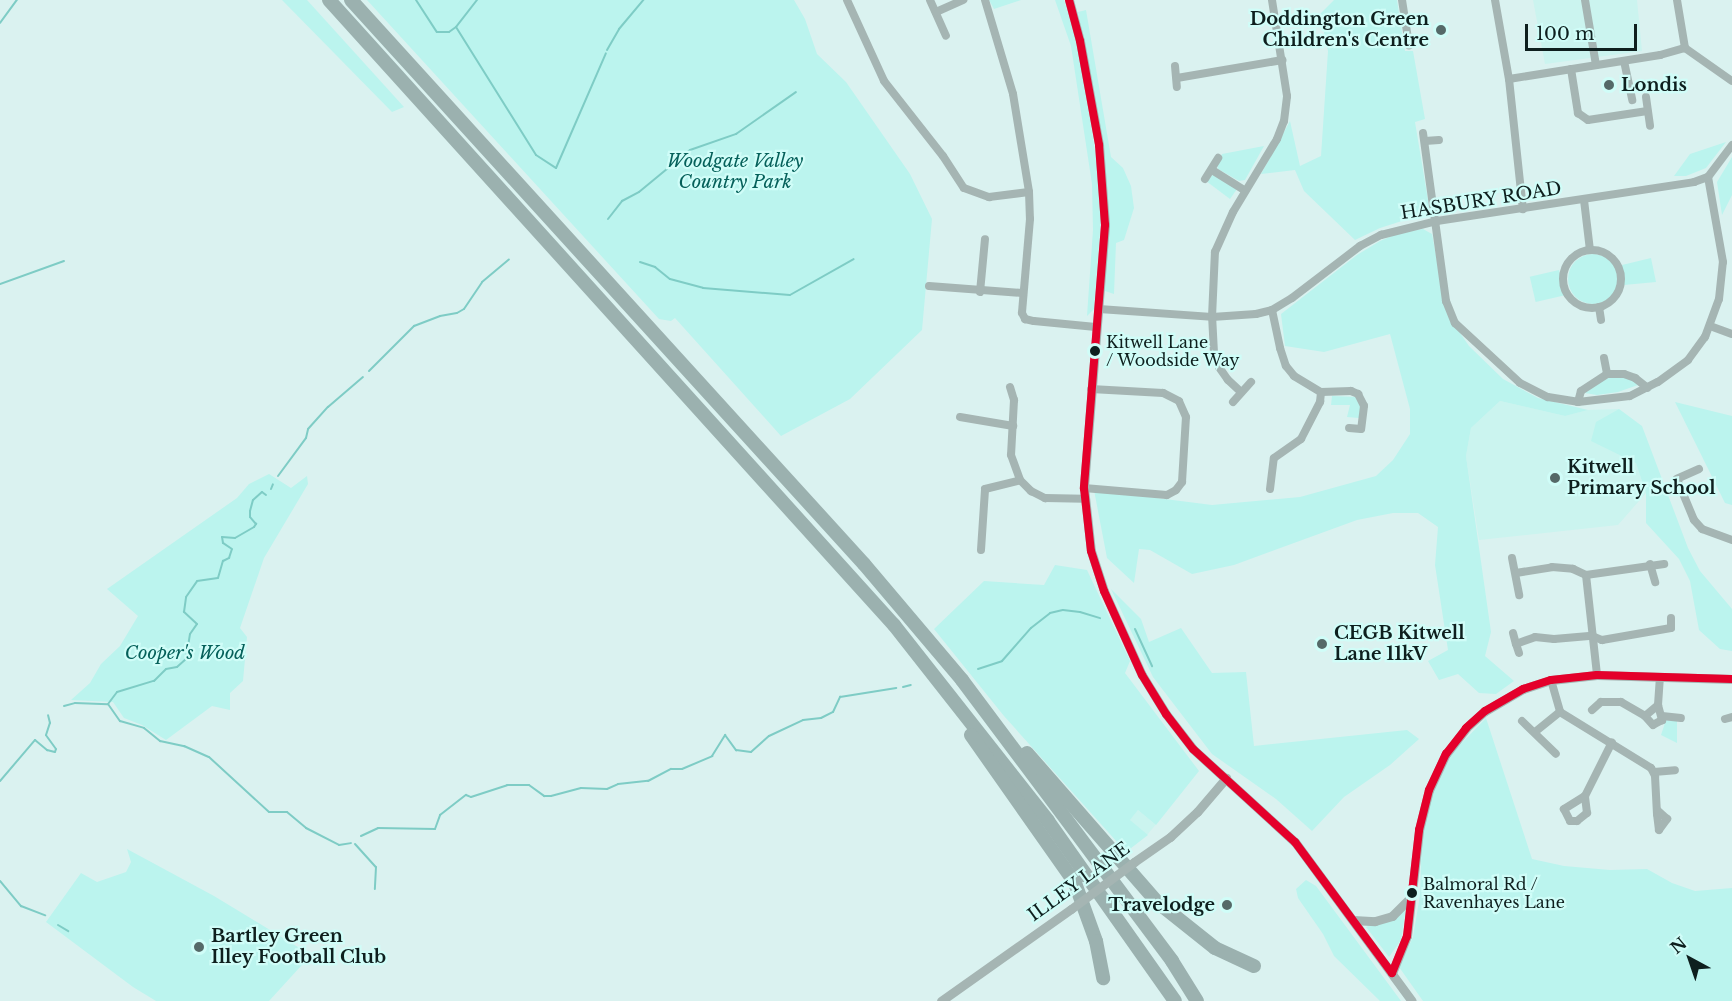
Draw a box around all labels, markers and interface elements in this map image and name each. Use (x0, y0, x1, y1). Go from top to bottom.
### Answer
place label: Doddington Green Children's Centre (1250, 9, 1429, 52)
scale bar (1528, 12, 1640, 50)
marker: Doddington Green Children's Centre (1434, 23, 1448, 37)
text: 100 m (1536, 23, 1594, 45)
place label: Londis (1621, 74, 1687, 96)
marker: Londis (1602, 78, 1616, 92)
park label: Woodgate Valley Country Park (667, 151, 803, 194)
street label: HASBURY ROAD (1399, 178, 1563, 224)
place label: Kitwell Lane / Woodside Way (1106, 332, 1241, 370)
marker: Kitwell Lane / Woodside Way (1089, 345, 1101, 357)
place label: Kitwell Primary School (1567, 457, 1716, 500)
marker: Kitwell Primary School (1548, 471, 1562, 485)
place label: CEGB Kitwell Lane 11kV (1334, 623, 1465, 666)
marker: CEGB Kitwell Lane 11kV (1315, 637, 1329, 651)
park label: Cooper's Wood (125, 642, 245, 664)
street label: ILLEY LANE (1024, 838, 1134, 926)
place label: Balmoral Rd / Ravenhayes Lane (1423, 874, 1565, 912)
marker: Balmoral Rd / Ravenhayes Lane (1406, 887, 1418, 899)
place label: Travelodge (1108, 894, 1215, 916)
marker: Travelodge (1220, 898, 1234, 912)
place label: Bartley Green Illey Football Club (211, 926, 387, 968)
north arrow (1660, 929, 1720, 989)
text: N (1666, 933, 1691, 958)
marker: Bartley Green Illey Football Club (192, 940, 206, 954)

